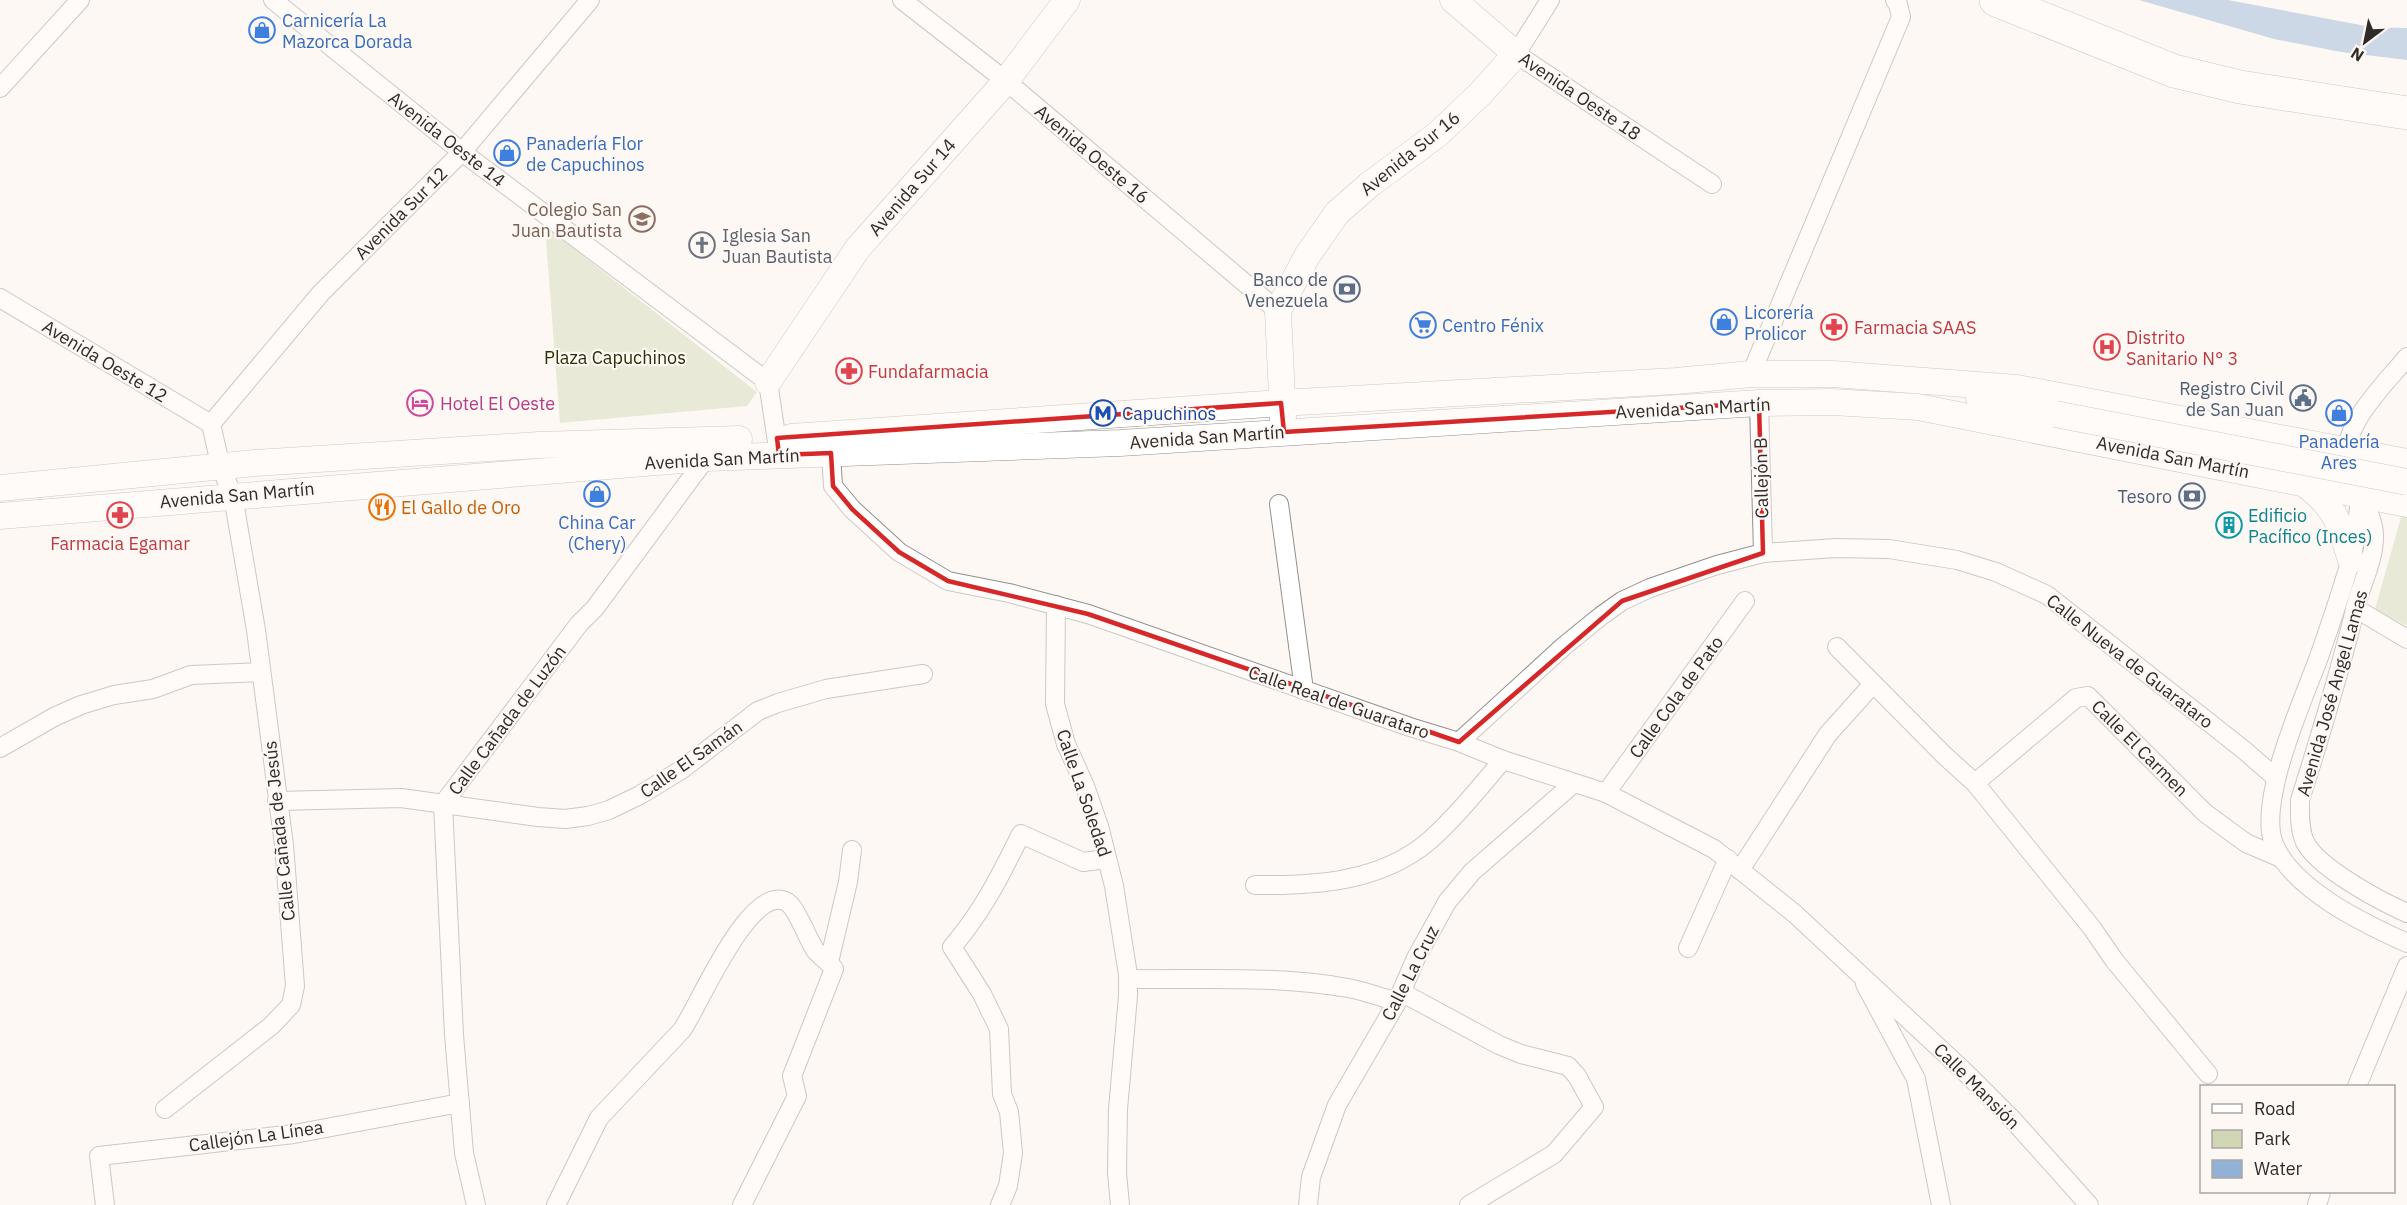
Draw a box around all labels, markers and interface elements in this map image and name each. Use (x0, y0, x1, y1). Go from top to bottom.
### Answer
place label: Carnicería La Mazorca Dorada (282, 9, 413, 53)
north arrow (2335, 12, 2395, 72)
shop icon: Carnicería La Mazorca Dorada (247, 15, 277, 45)
text: N (2347, 43, 2367, 66)
street label: Avenida Oeste 18 (1515, 47, 1645, 145)
street label: Avenida Oeste 14 (384, 86, 510, 192)
street label: Avenida Oeste 16 (1030, 100, 1154, 208)
street label: Avenida Sur 16 (1355, 106, 1465, 200)
place label: Panadería Flor de Capuchinos (526, 132, 645, 176)
street label: Avenida Sur 14 (863, 133, 961, 241)
shop icon: Panadería Flor de Capuchinos (492, 138, 522, 168)
street label: Avenida Sur 12 (350, 162, 452, 264)
place label: Colegio San Juan Bautista (512, 198, 622, 242)
school or university icon: Colegio San Juan Bautista (627, 204, 657, 234)
place label: Iglesia San Juan Bautista (722, 224, 833, 268)
church icon: Iglesia San Juan Bautista (687, 230, 717, 260)
place label: Banco de Venezuela (1245, 268, 1328, 312)
bank icon: Banco de Venezuela (1332, 274, 1362, 304)
place label: Licorería Prolicor (1744, 301, 1814, 345)
shop icon: Licorería Prolicor (1709, 307, 1739, 337)
supermarket icon: Centro Fénix (1408, 310, 1438, 340)
pharmacy icon: Farmacia SAAS (1819, 312, 1849, 342)
place label: Centro Fénix (1442, 314, 1544, 337)
street label: Avenida Oeste 12 (38, 315, 172, 407)
place label: Farmacia SAAS (1854, 316, 1977, 339)
place label: Distrito Sanitario N° 3 (2126, 326, 2238, 370)
hospital icon: Distrito Sanitario N° 3 (2092, 332, 2122, 362)
park label: Plaza Capuchinos (544, 346, 686, 369)
pharmacy icon: Fundafarmacia (834, 356, 864, 386)
place label: Fundafarmacia (868, 360, 989, 383)
place label: Registro Civil de San Juan (2179, 377, 2284, 421)
public building icon: Registro Civil de San Juan (2288, 383, 2318, 413)
hotel icon: Hotel El Oeste (405, 388, 435, 418)
place label: Hotel El Oeste (440, 392, 555, 415)
street label: Avenida San Martín (1615, 392, 1771, 424)
metro station icon: Capuchinos (1088, 398, 1118, 428)
shop icon: Panadería Ares (2324, 398, 2354, 428)
place label: Capuchinos (1122, 402, 1216, 425)
street label: Avenida San Martín (1129, 420, 1285, 454)
place label: Panadería Ares (2298, 430, 2380, 474)
street label: Avenida San Martín (2095, 431, 2251, 483)
street label: Callejón B (1749, 437, 1773, 519)
street label: Avenida San Martín (644, 443, 800, 475)
street label: Avenida San Martín (159, 477, 315, 513)
shop icon: China Car (Chery) (582, 479, 612, 509)
bank icon: Tesoro (2177, 481, 2207, 511)
place label: Tesoro (2118, 485, 2172, 508)
restaurant icon: El Gallo de Oro (367, 492, 397, 522)
place label: El Gallo de Oro (401, 496, 521, 519)
pharmacy icon: Farmacia Egamar (105, 500, 135, 530)
place label: Edificio Pacífico (Inces) (2248, 504, 2372, 548)
building icon: Edificio Pacífico (Inces) (2214, 510, 2244, 540)
place label: China Car (Chery) (558, 511, 636, 555)
place label: Farmacia Egamar (50, 532, 190, 555)
street label: Avenida José Angel Lamas (2291, 587, 2373, 799)
street label: Calle Nueva de Guarataro (2042, 589, 2218, 733)
street label: Calle Cola de Pato (1624, 631, 1728, 763)
street label: Calle Cañada de Luzón (443, 641, 571, 799)
street label: Calle Real de Guarataro (1245, 660, 1433, 744)
street label: Calle El Carmen (2087, 695, 2193, 801)
street label: Calle El Samán (635, 715, 747, 803)
street label: Calle La Soledad (1051, 726, 1117, 860)
street label: Calle Cañada de Jesús (258, 740, 300, 922)
street label: Calle La Cruz (1376, 922, 1444, 1024)
street label: Calle Mansión (1929, 1038, 2025, 1134)
legend (2200, 1085, 2395, 1193)
text: Road (2254, 1097, 2295, 1120)
street label: Callejón La Línea (187, 1115, 325, 1157)
text: Park (2254, 1127, 2291, 1150)
text: Water (2254, 1157, 2303, 1180)

